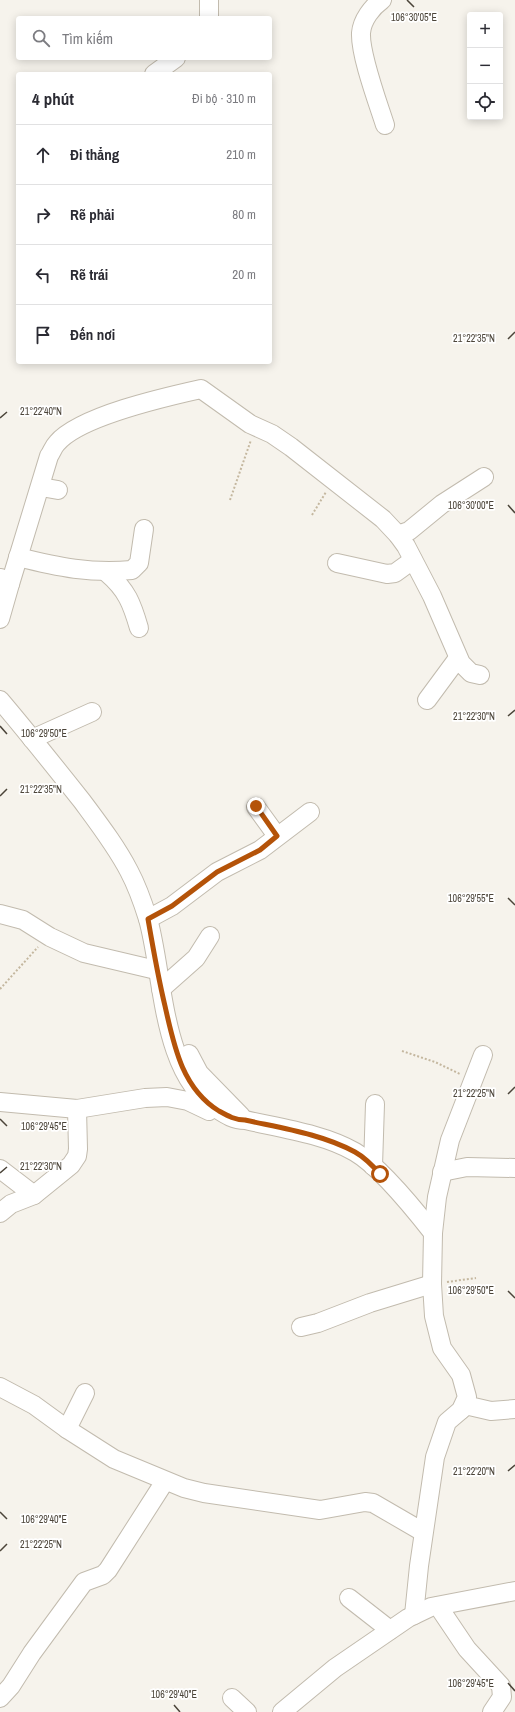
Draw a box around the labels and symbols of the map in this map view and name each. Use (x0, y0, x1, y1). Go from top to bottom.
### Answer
text: 106°30'05"E (391, 11, 437, 24)
text: 21°22'35"N (453, 332, 495, 345)
text: 21°22'40"N (20, 405, 62, 418)
text: 106°30'00"E (448, 499, 494, 512)
text: 21°22'30"N (453, 710, 495, 723)
text: 106°29'50"E (21, 727, 67, 740)
text: 21°22'35"N (20, 783, 62, 796)
route end (247, 797, 265, 815)
text: 106°29'55"E (448, 892, 494, 905)
text: 21°22'25"N (453, 1087, 495, 1100)
text: 106°29'45"E (21, 1120, 67, 1133)
text: 21°22'30"N (20, 1160, 62, 1173)
route start (371, 1165, 389, 1183)
text: 106°29'50"E (448, 1284, 494, 1297)
text: 21°22'20"N (453, 1465, 495, 1478)
text: 106°29'40"E (21, 1513, 67, 1526)
text: 21°22'25"N (20, 1538, 62, 1551)
text: 106°29'45"E (448, 1677, 494, 1690)
text: 106°29'40"E (151, 1688, 197, 1701)

